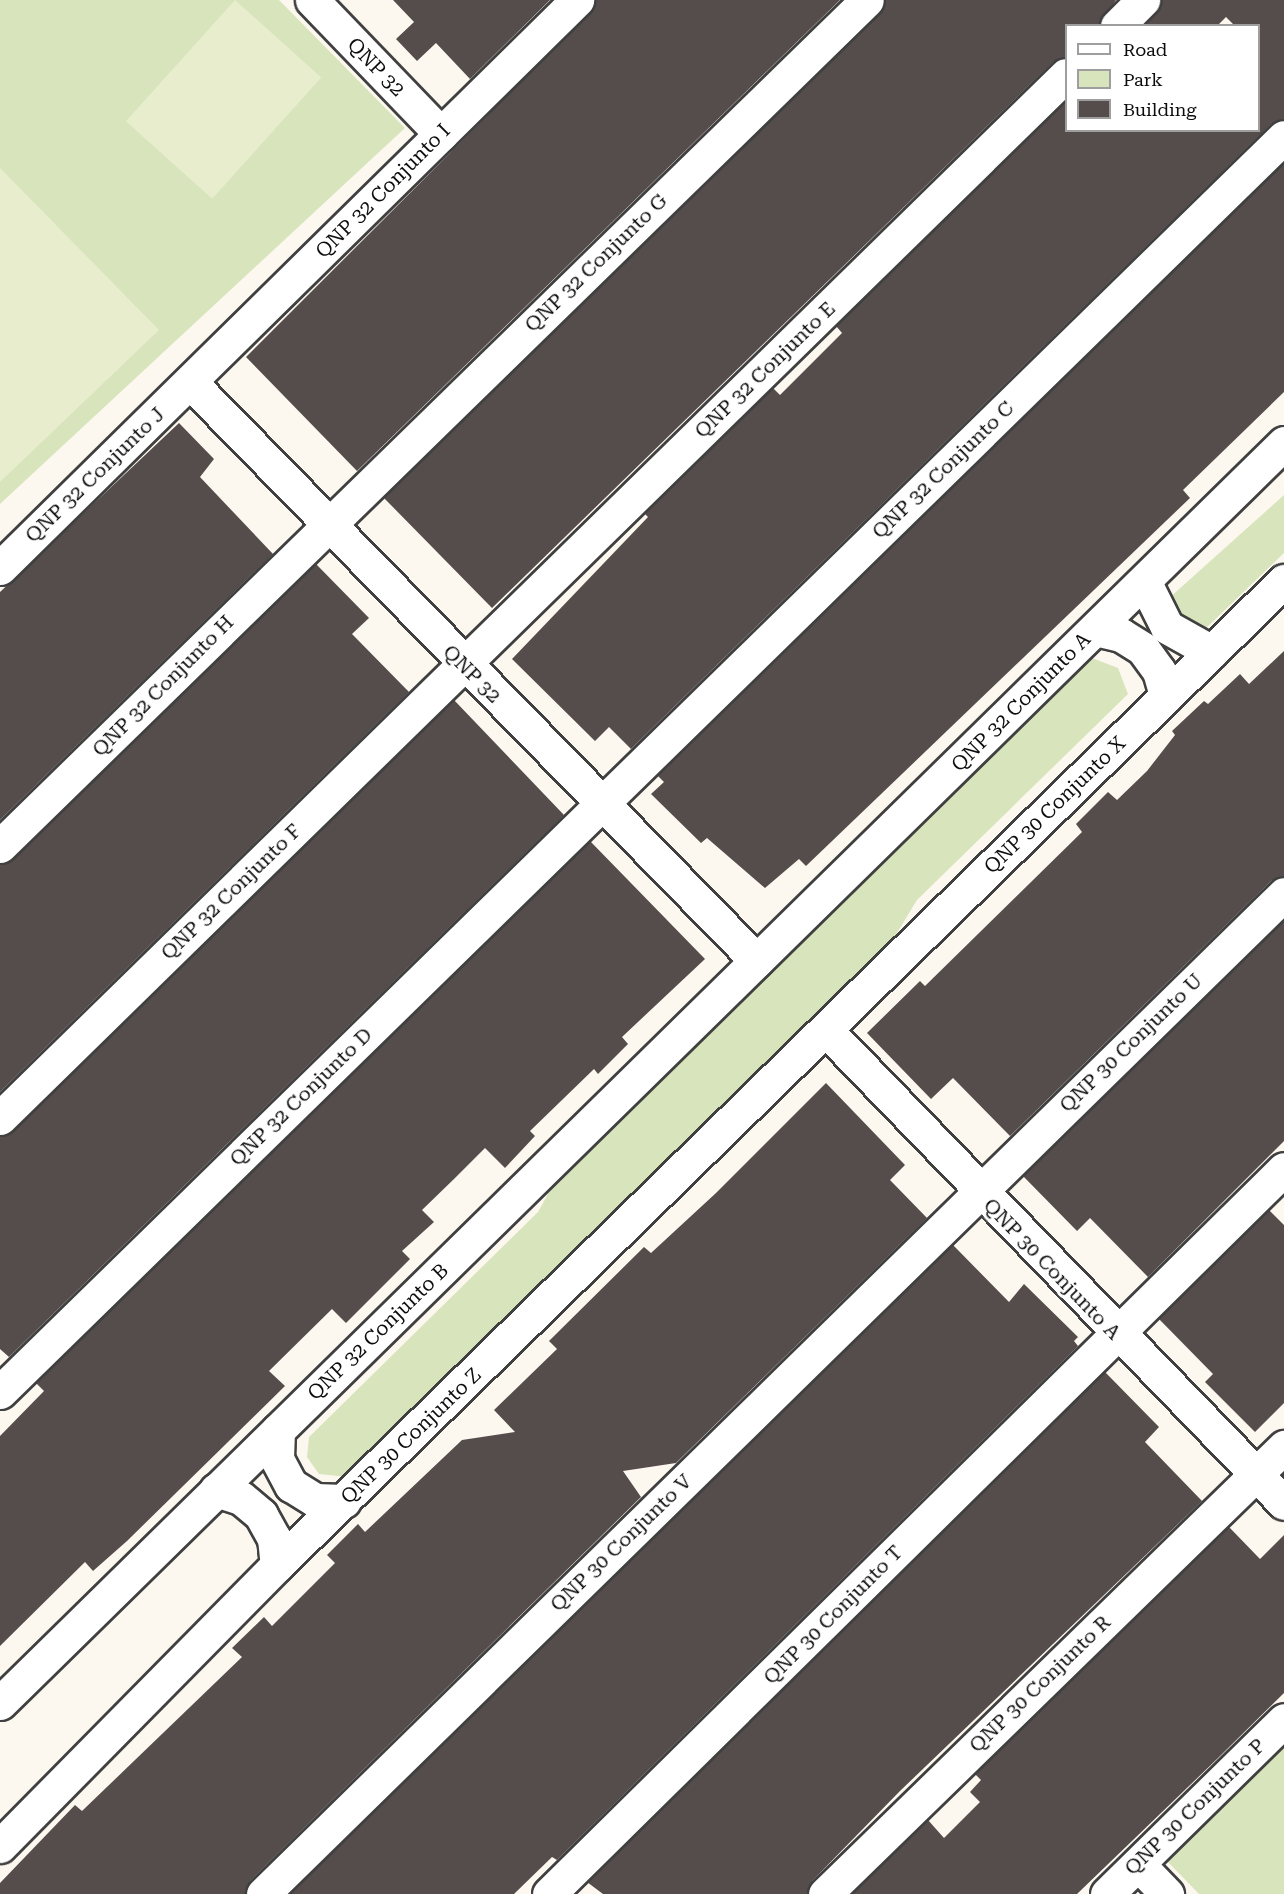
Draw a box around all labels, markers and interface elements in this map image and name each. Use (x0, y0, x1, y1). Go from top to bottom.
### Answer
legend (1065, 24, 1260, 132)
street label: QNP 32 (342, 33, 410, 101)
text: Road (1123, 39, 1167, 60)
text: Park (1123, 69, 1163, 90)
text: Building (1123, 99, 1197, 120)
street label: QNP 32 Conjunto I (311, 119, 455, 263)
street label: QNP 32 Conjunto G (520, 189, 672, 337)
street label: QNP 32 Conjunto E (690, 297, 840, 443)
street label: QNP 32 Conjunto C (867, 396, 1019, 544)
street label: QNP 32 Conjunto J (20, 402, 170, 548)
street label: QNP 32 Conjunto H (88, 611, 238, 761)
street label: QNP 32 Conjunto A (946, 627, 1096, 777)
street label: QNP 32 (438, 640, 506, 708)
street label: QNP 30 Conjunto X (979, 731, 1131, 879)
street label: QNP 32 Conjunto F (156, 819, 306, 965)
street label: QNP 30 Conjunto U (1055, 969, 1207, 1117)
street label: QNP 32 Conjunto D (225, 1023, 377, 1171)
street label: QNP 30 Conjunto A (978, 1193, 1126, 1345)
street label: QNP 32 Conjunto B (303, 1259, 453, 1405)
street label: QNP 30 Conjunto Z (336, 1363, 486, 1509)
street label: QNP 30 Conjunto V (545, 1469, 697, 1617)
street label: QNP 30 Conjunto T (759, 1541, 907, 1689)
street label: QNP 30 Conjunto R (964, 1610, 1116, 1758)
street label: QNP 30 Conjunto P (1120, 1734, 1270, 1880)

